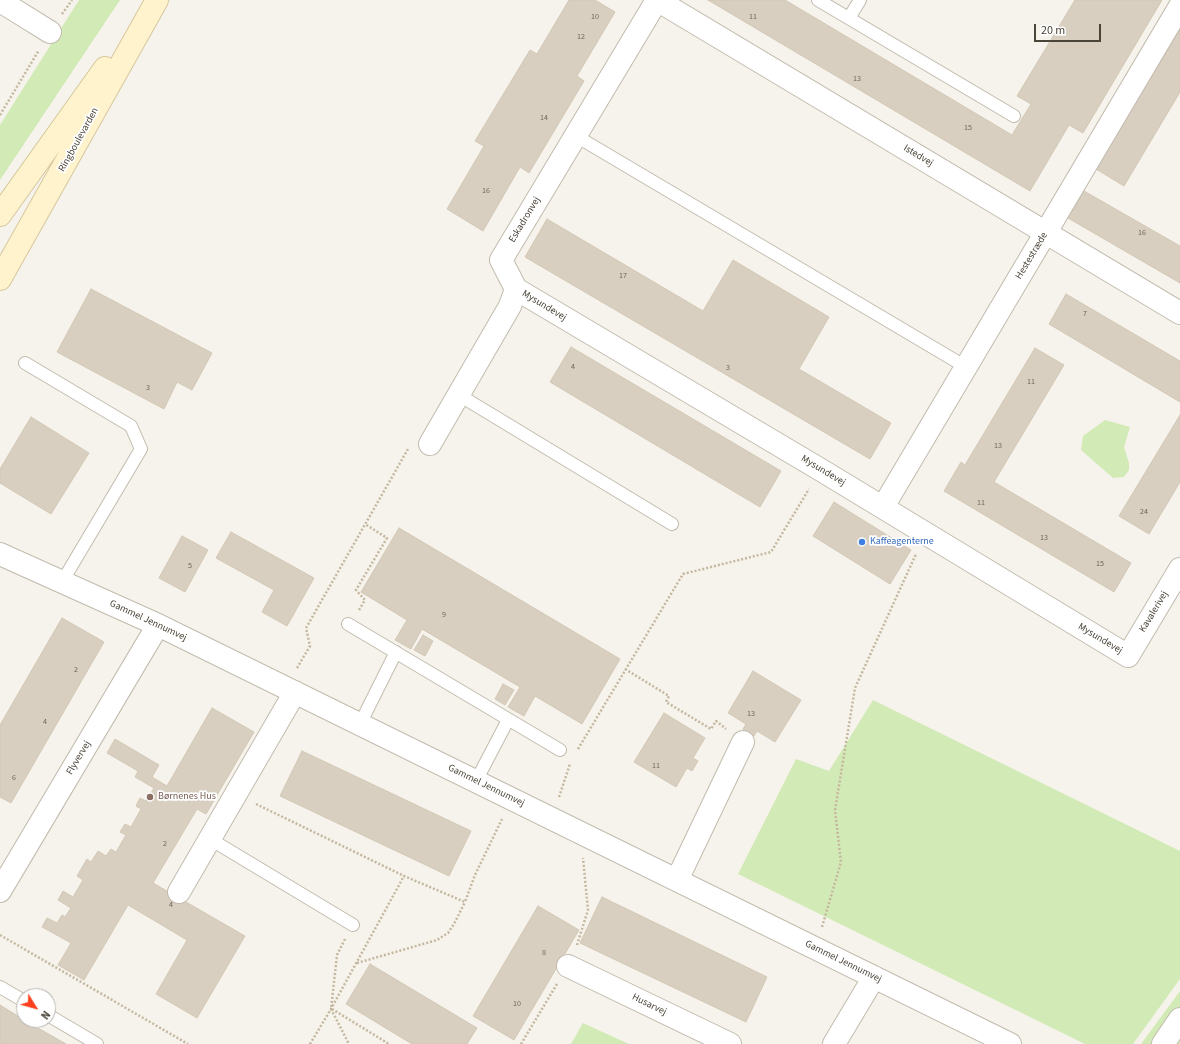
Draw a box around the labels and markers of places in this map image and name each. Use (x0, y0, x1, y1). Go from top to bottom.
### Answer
place label: Kaffeagenterne (870, 536, 934, 548)
marker: Kaffeagenterne (857, 537, 867, 547)
place label: Børnenes Hus (158, 791, 216, 803)
marker: Børnenes Hus (145, 792, 155, 802)

